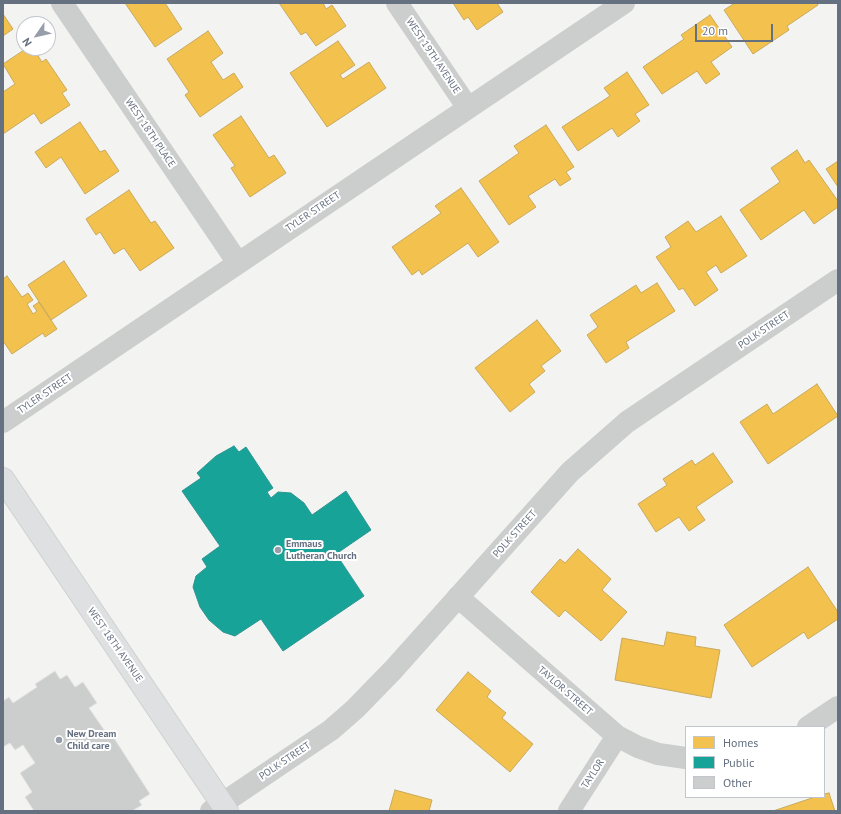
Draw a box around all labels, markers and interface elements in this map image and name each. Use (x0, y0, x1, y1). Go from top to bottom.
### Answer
north arrow (16, 16, 56, 56)
street label: WEST 19TH AVENUE (403, 16, 463, 96)
scale bar (697, 16, 775, 42)
text: 20 m (702, 23, 728, 38)
text: N (19, 35, 35, 49)
street label: WEST 18TH PLACE (123, 96, 177, 170)
street label: TYLER STREET (283, 189, 343, 235)
street label: POLK STREET (736, 308, 792, 352)
street label: TYLER STREET (15, 371, 75, 417)
street label: POLK STREET (491, 508, 539, 560)
place label: Emmaus Lutheran Church (286, 538, 357, 562)
marker: Emmaus Lutheran Church (273, 545, 283, 555)
street label: WEST 18TH AVENUE (85, 605, 145, 685)
street label: TAYLOR STREET (535, 664, 595, 718)
legend (685, 726, 825, 798)
place label: New Dream Child care (67, 728, 116, 752)
marker: New Dream Child care (54, 735, 64, 745)
text: Homes (723, 735, 758, 750)
street label: POLK STREET (257, 739, 313, 783)
text: Public (723, 755, 754, 770)
street label: TAYLOR (579, 757, 607, 791)
text: Other (723, 775, 752, 790)

